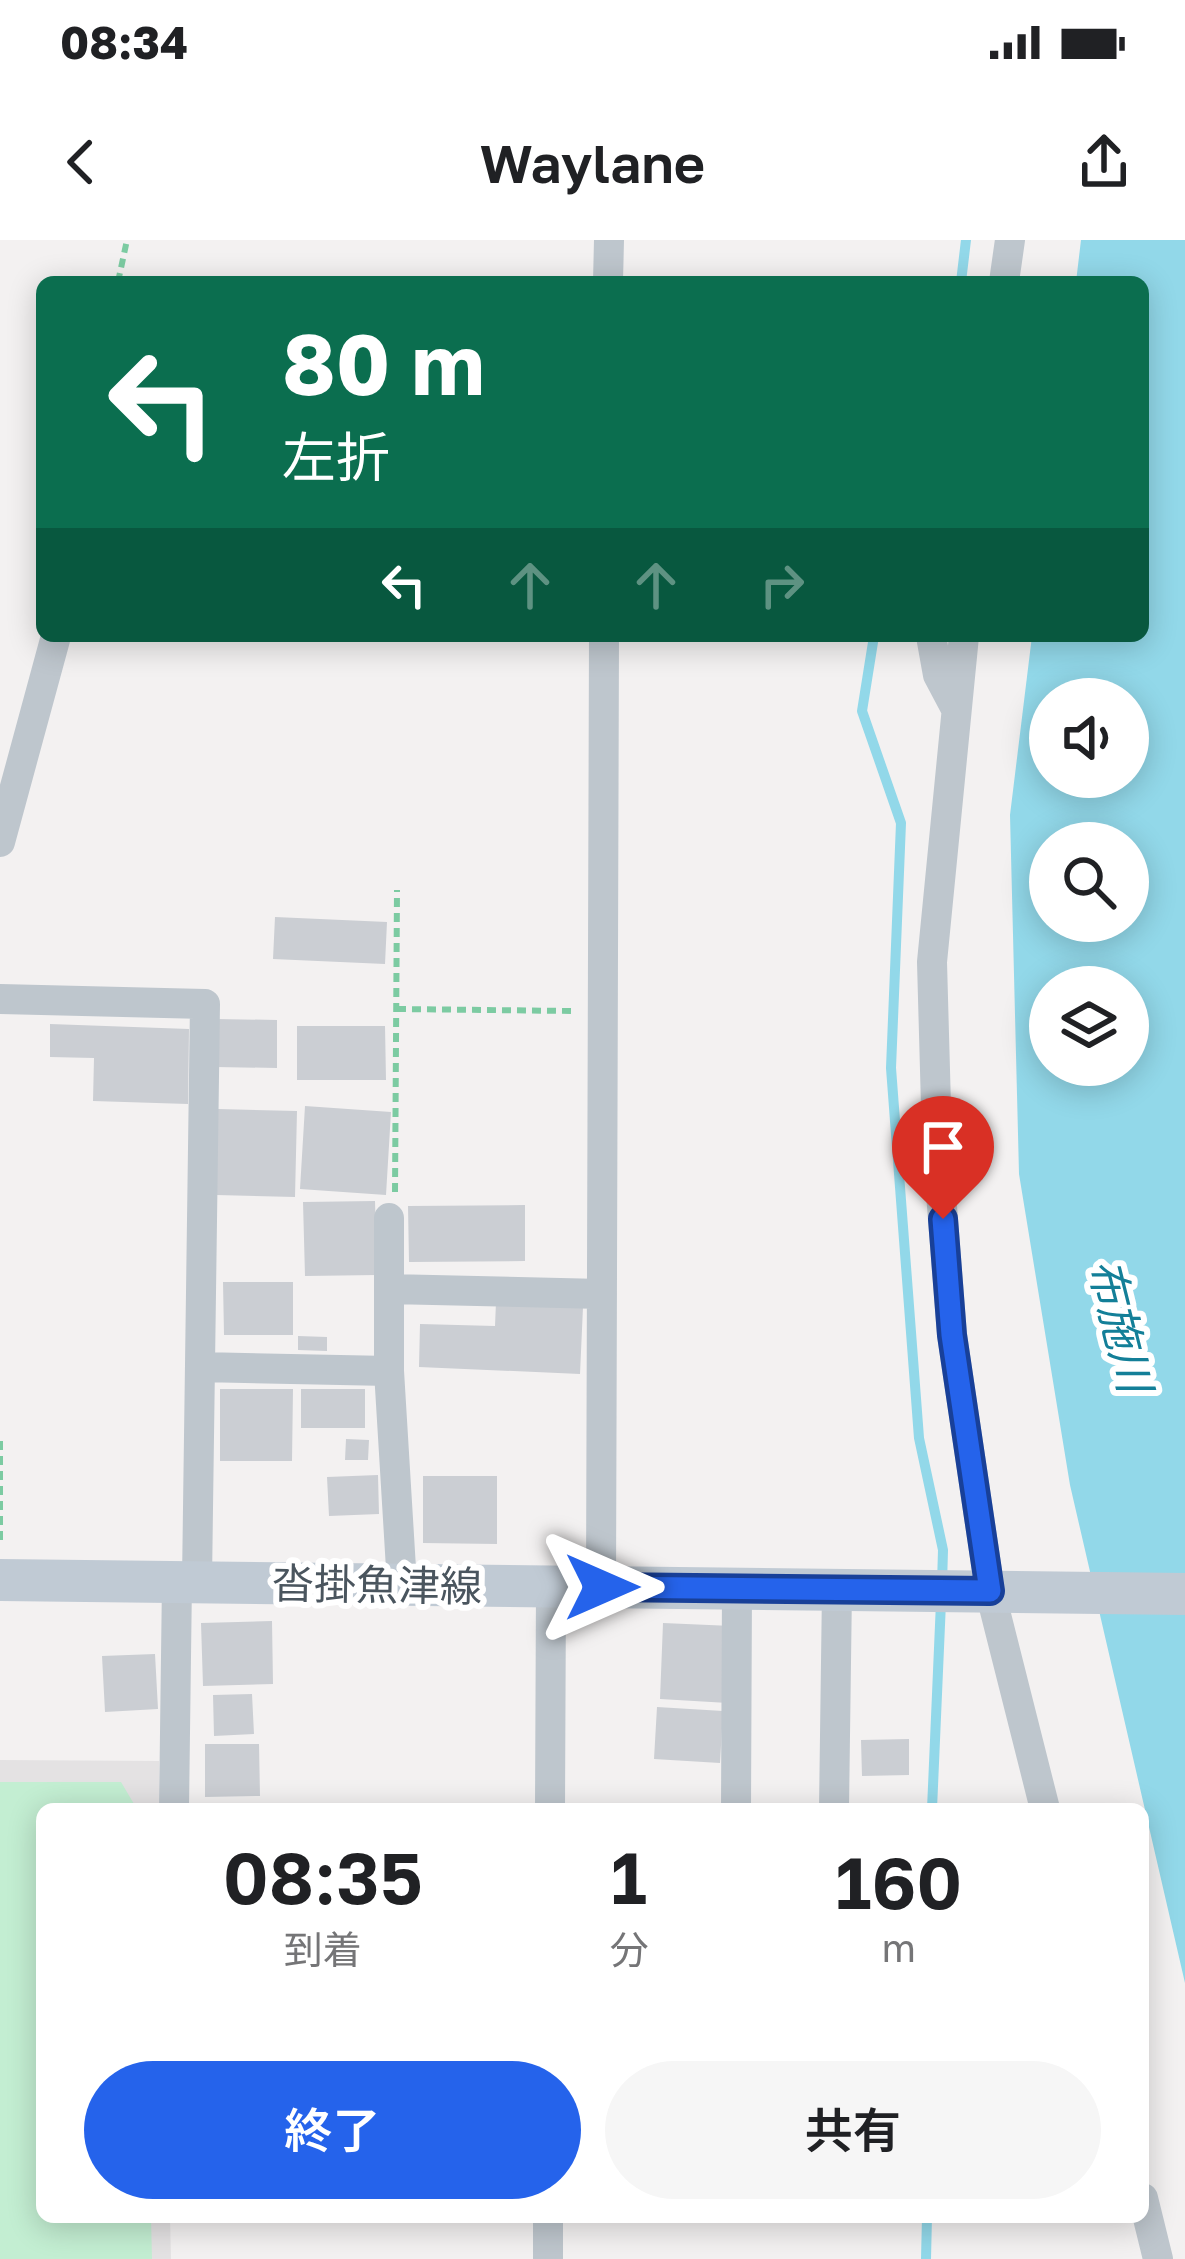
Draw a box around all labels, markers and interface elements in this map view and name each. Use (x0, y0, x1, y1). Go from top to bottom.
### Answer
text: 08:34 (60, 15, 188, 69)
icon: back (48, 129, 114, 195)
icon: share (1071, 129, 1137, 195)
text: Waylane (480, 130, 705, 195)
text: 80 m (282, 313, 485, 413)
icon: left (84, 324, 240, 480)
text: 左折 (282, 424, 390, 489)
icon: left (371, 552, 437, 618)
icon: ahead (497, 552, 563, 618)
icon: ahead (623, 552, 689, 618)
icon: right (749, 552, 815, 618)
map controls (1029, 678, 1149, 1086)
button: sound (1029, 678, 1149, 798)
button: search (1029, 822, 1149, 942)
button: layers (1029, 966, 1149, 1086)
pin (892, 1096, 994, 1219)
icon: arrive (910, 1114, 976, 1180)
water label: 布施川 (1078, 1253, 1164, 1401)
position arrow (539, 1524, 665, 1650)
street label: 沓掛魚津線 (272, 1557, 482, 1611)
text: 08:35 (223, 1833, 423, 1920)
text: 1 (611, 1833, 647, 1920)
text: 160 (835, 1838, 962, 1925)
text: m (881, 1924, 916, 1971)
text: 到着 (284, 1926, 362, 1973)
text: 分 (609, 1926, 649, 1973)
button: 終了 (84, 2061, 581, 2199)
button: 共有 (605, 2061, 1101, 2199)

